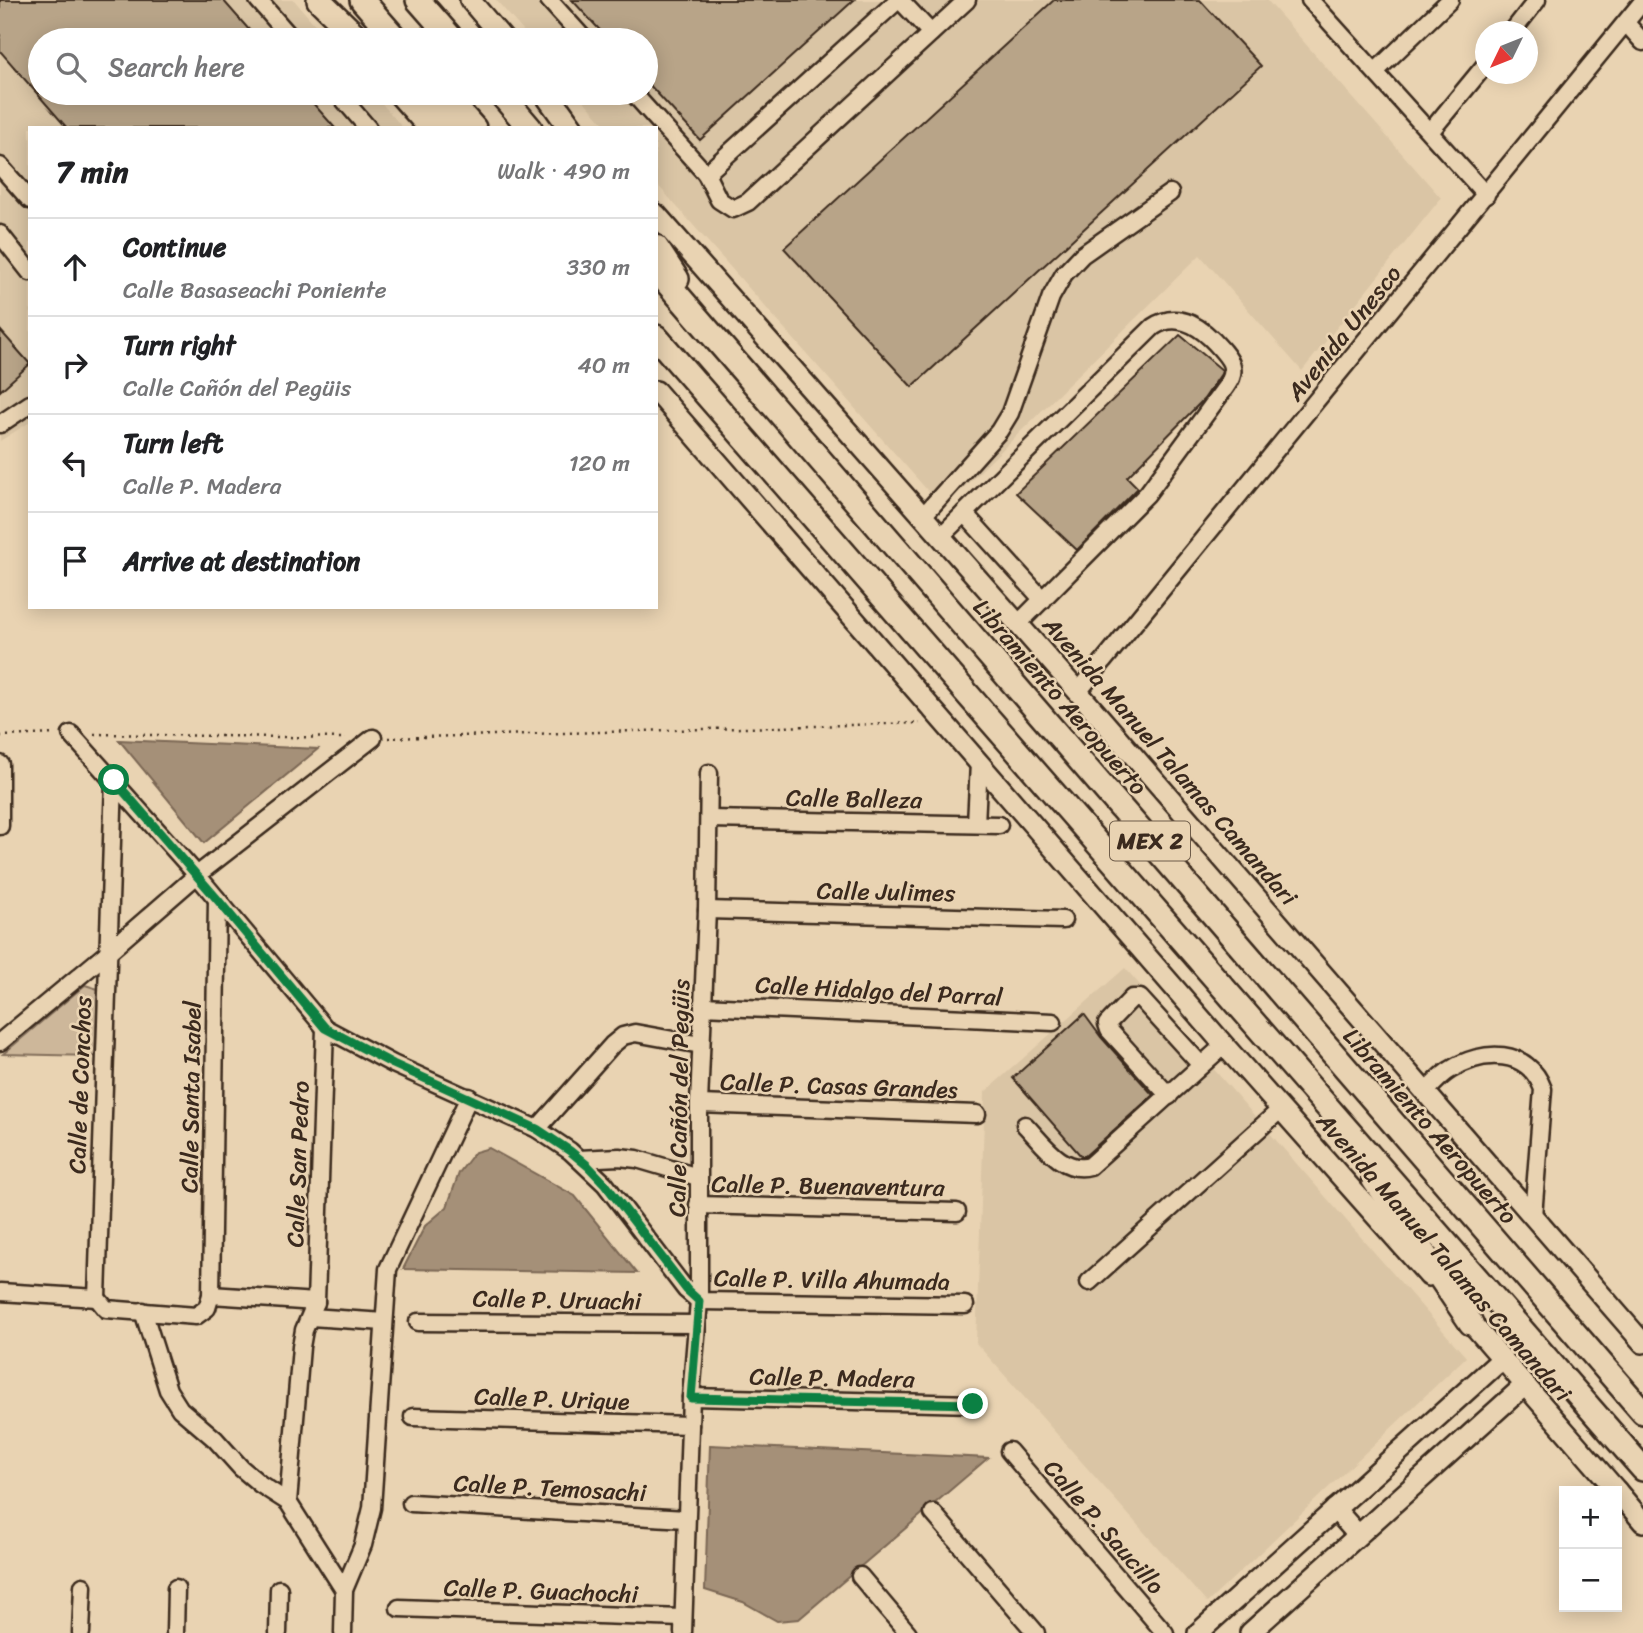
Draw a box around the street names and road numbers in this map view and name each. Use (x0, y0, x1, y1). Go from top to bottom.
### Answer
street label: Avenida Unesco (1275, 255, 1413, 412)
street label: Libramiento Aeropuerto (962, 589, 1158, 805)
street label: Avenida Manuel Talamas Camandari (1031, 606, 1309, 917)
street label: Calle Balleza (786, 777, 923, 821)
road number: MEX 2 (1110, 821, 1190, 860)
street label: Calle Julimes (816, 870, 956, 914)
street label: Calle Hidalgo del Parral (754, 964, 1005, 1019)
street label: Calle Cañón del Pegüis (656, 979, 702, 1217)
street label: Calle de Conchos (56, 995, 104, 1174)
street label: Calle Santa Isabel (168, 999, 214, 1193)
street label: Libramiento Aeropuerto (1332, 1018, 1528, 1234)
street label: Calle P. Casas Grandes (720, 1061, 959, 1111)
street label: Calle San Pedro (274, 1080, 322, 1248)
street label: Avenida Manuel Talamas Camandari (1305, 1102, 1583, 1413)
street label: Calle P. Buenaventura (711, 1163, 946, 1209)
street label: Calle P. Villa Ahumada (714, 1257, 950, 1303)
street label: Calle P. Uruachi (472, 1278, 642, 1322)
street label: Calle P. Madera (749, 1356, 916, 1400)
street label: Calle P. Urique (474, 1375, 631, 1423)
street label: Calle P. Saucillo (1033, 1450, 1175, 1605)
street label: Calle P. Temosachi (453, 1462, 648, 1514)
street label: Calle P. Guachochi (443, 1567, 639, 1615)

